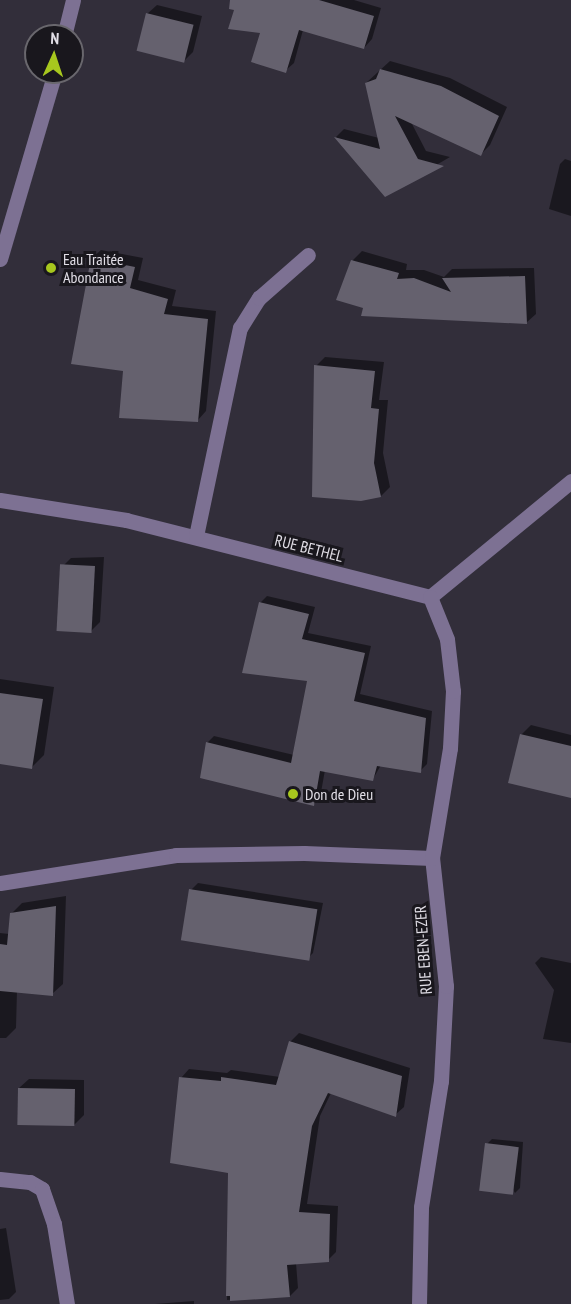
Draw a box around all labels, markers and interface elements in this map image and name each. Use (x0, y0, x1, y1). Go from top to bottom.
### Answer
north arrow (24, 24, 84, 84)
text: N (50, 28, 60, 48)
place label: Eau Traitée Abondance (63, 249, 124, 287)
marker: Eau Traitée Abondance (44, 261, 58, 275)
street label: RUE BETHEL (273, 530, 345, 566)
place label: Don de Dieu (305, 784, 373, 804)
marker: Don de Dieu (286, 787, 300, 801)
street label: RUE EBEN-EZER (410, 905, 436, 995)

